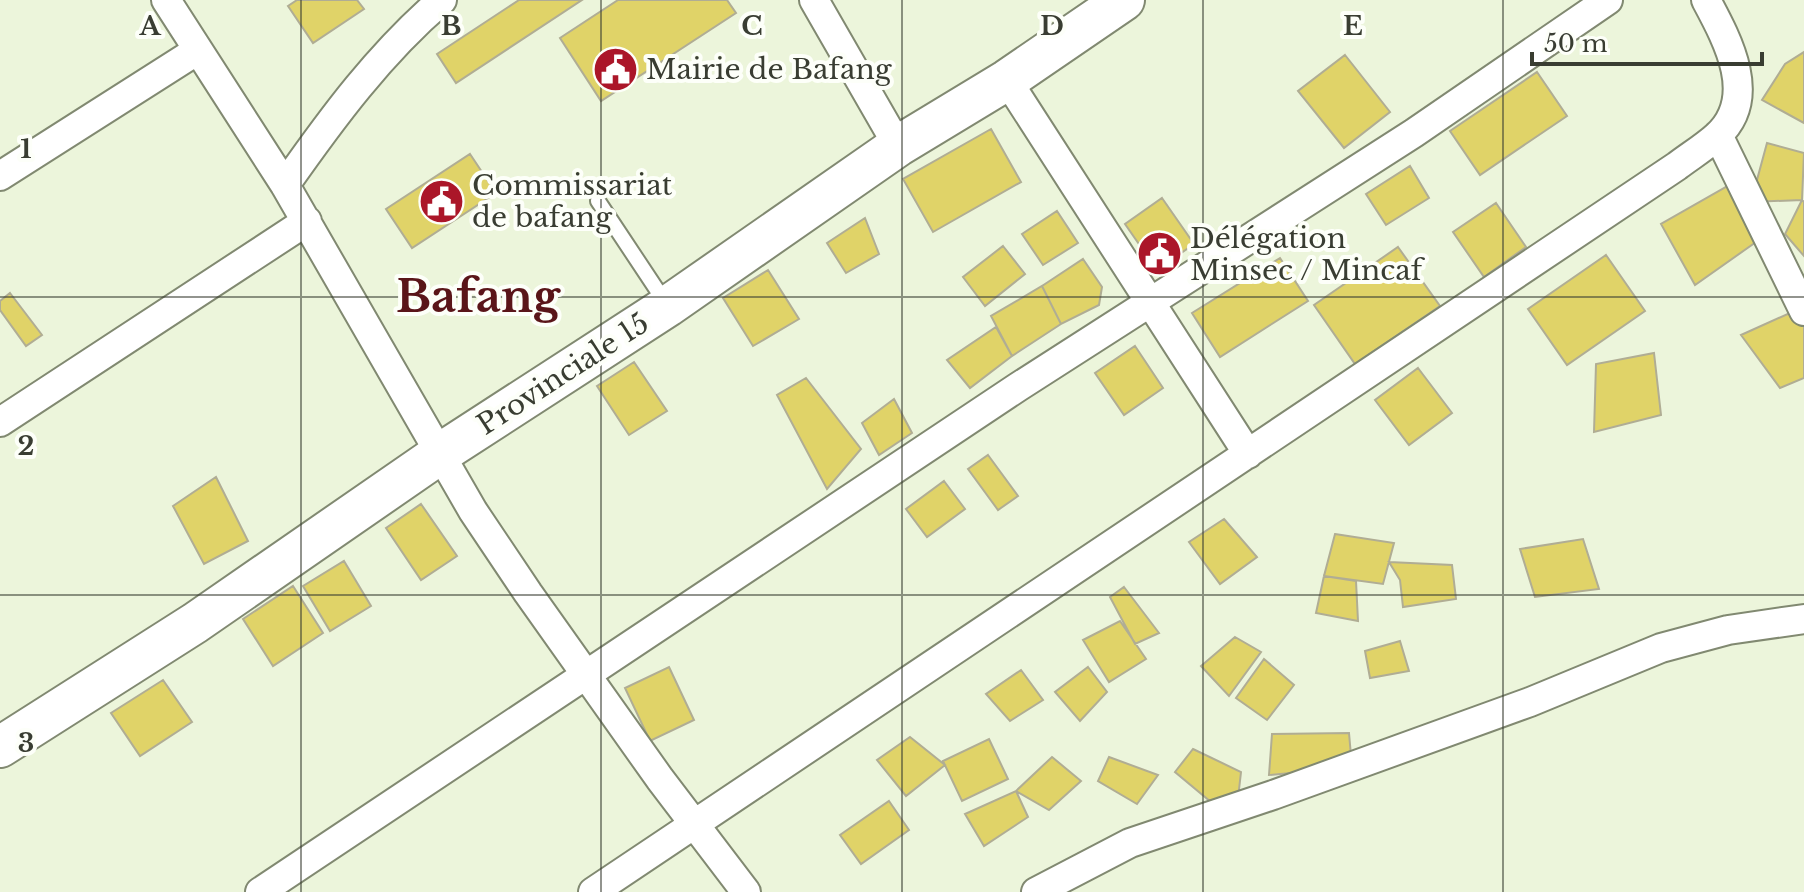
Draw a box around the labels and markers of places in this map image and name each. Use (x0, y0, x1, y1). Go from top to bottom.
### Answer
public building icon: Mairie de Bafang (591, 45, 639, 93)
place label: Mairie de Bafang (646, 52, 893, 87)
place label: Commissariat de bafang (472, 168, 673, 235)
public building icon: Commissariat de bafang (417, 177, 465, 225)
place label: Délégation Minsec / Mincaf (1190, 221, 1426, 288)
public building icon: Délégation Minsec / Mincaf (1135, 230, 1183, 278)

